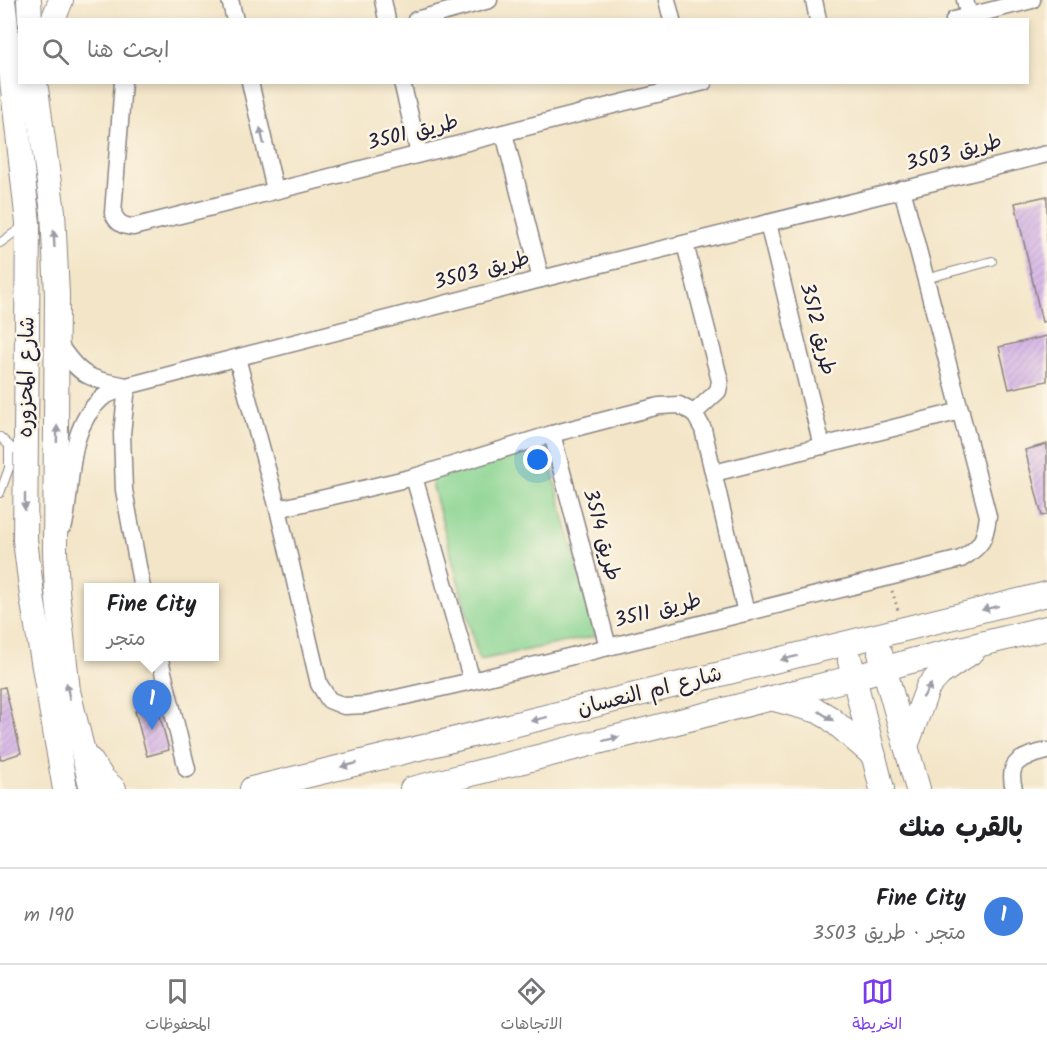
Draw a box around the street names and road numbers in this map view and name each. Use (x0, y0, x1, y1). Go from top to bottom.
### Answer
street label: طريق 3501 (364, 106, 462, 160)
street label: طريق 3503 (902, 125, 1006, 181)
street label: طريق 3503 (430, 242, 534, 300)
street label: طريق 3512 (790, 279, 844, 379)
street label: شارع المحزوره (9, 316, 45, 438)
street label: طريق 3514 (573, 485, 629, 585)
street label: طريق 3511 (611, 584, 705, 638)
street label: شارع ام النعسان (574, 658, 726, 726)

